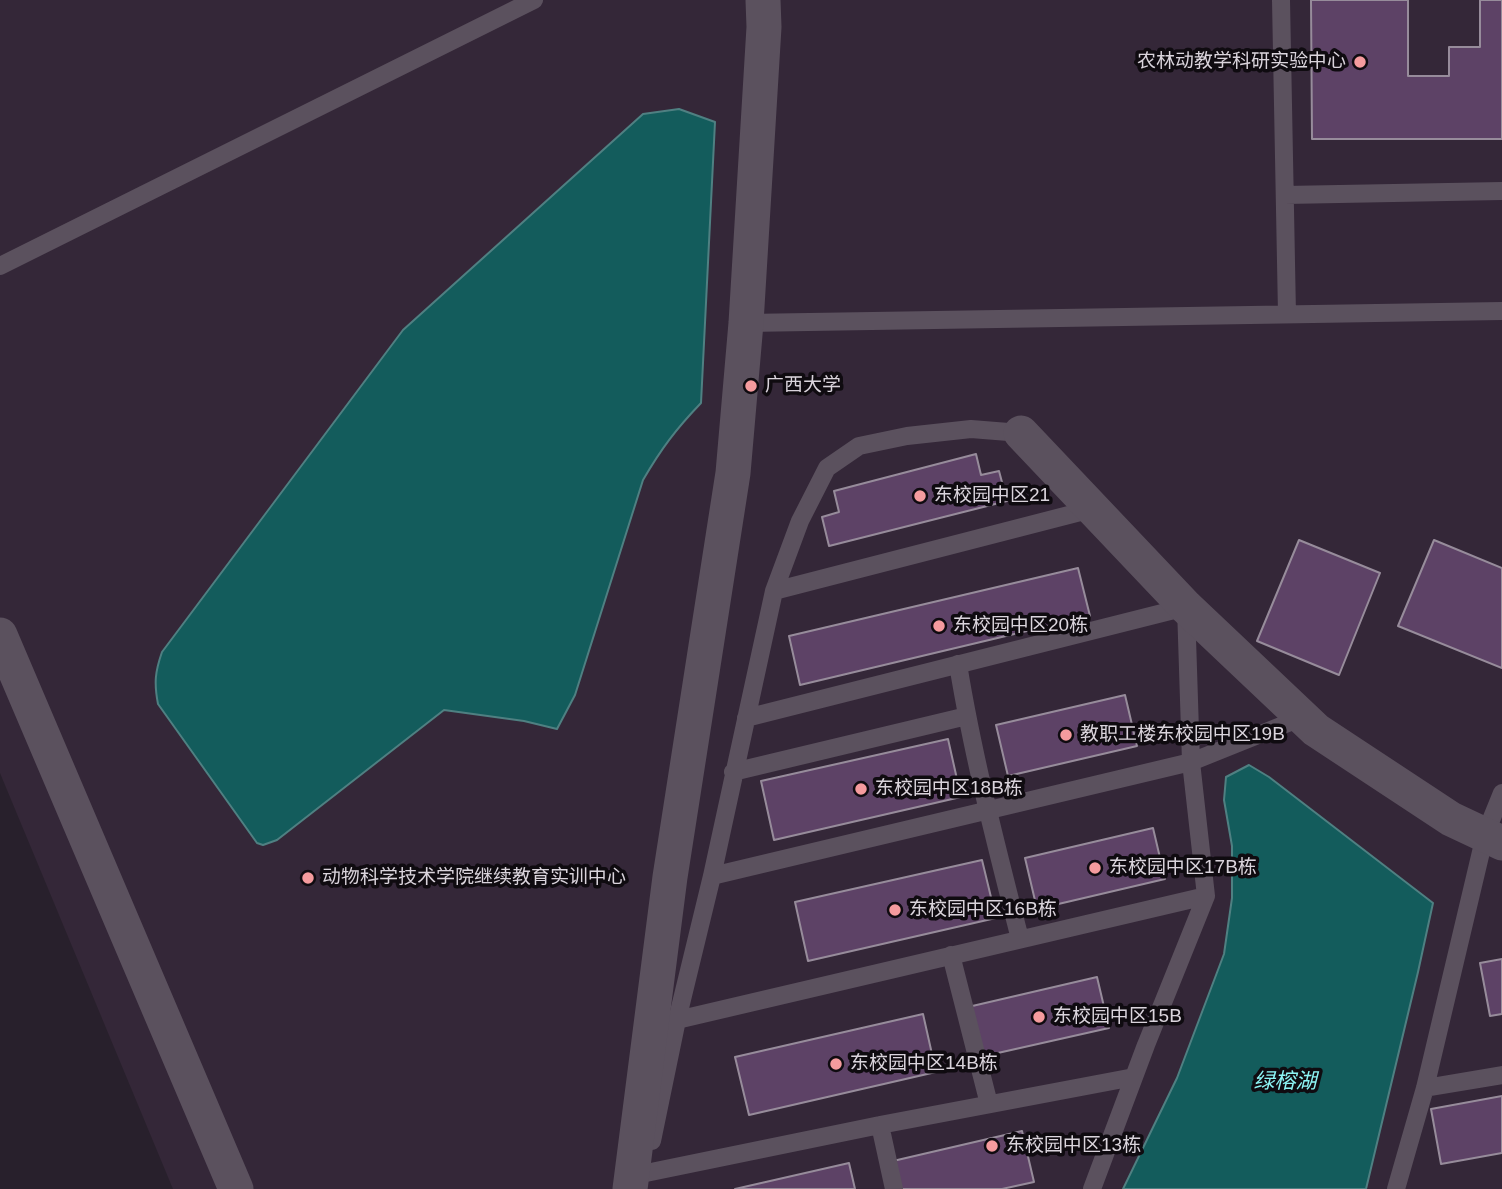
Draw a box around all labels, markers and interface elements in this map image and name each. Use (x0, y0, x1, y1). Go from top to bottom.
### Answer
place label: 农林动教学科研实验中心 (1137, 51, 1346, 73)
marker: 农林动教学科研实验中心 (1352, 54, 1368, 70)
place label: 广西大学 (765, 375, 841, 397)
marker: 广西大学 (743, 378, 759, 394)
place label: 东校园中区21 (934, 485, 1050, 507)
marker: 东校园中区21 (912, 488, 928, 504)
place label: 东校园中区20栋 (953, 615, 1088, 637)
marker: 东校园中区20栋 (931, 618, 947, 634)
place label: 教职工楼东校园中区19B (1080, 724, 1285, 746)
marker: 教职工楼东校园中区19B (1058, 727, 1074, 743)
place label: 东校园中区18B栋 (875, 778, 1023, 800)
marker: 东校园中区18B栋 (853, 781, 869, 797)
place label: 东校园中区17B栋 (1109, 857, 1257, 879)
marker: 东校园中区17B栋 (1087, 860, 1103, 876)
place label: 动物科学技术学院继续教育实训中心 (322, 867, 626, 889)
marker: 动物科学技术学院继续教育实训中心 (300, 870, 316, 886)
place label: 东校园中区16B栋 (909, 899, 1057, 921)
marker: 东校园中区16B栋 (887, 902, 903, 918)
place label: 东校园中区15B (1053, 1006, 1182, 1028)
marker: 东校园中区15B (1031, 1009, 1047, 1025)
place label: 东校园中区14B栋 (850, 1053, 998, 1075)
marker: 东校园中区14B栋 (828, 1056, 844, 1072)
water label: 绿榕湖 (1254, 1069, 1316, 1095)
place label: 东校园中区13栋 (1006, 1135, 1141, 1157)
marker: 东校园中区13栋 (984, 1138, 1000, 1154)

